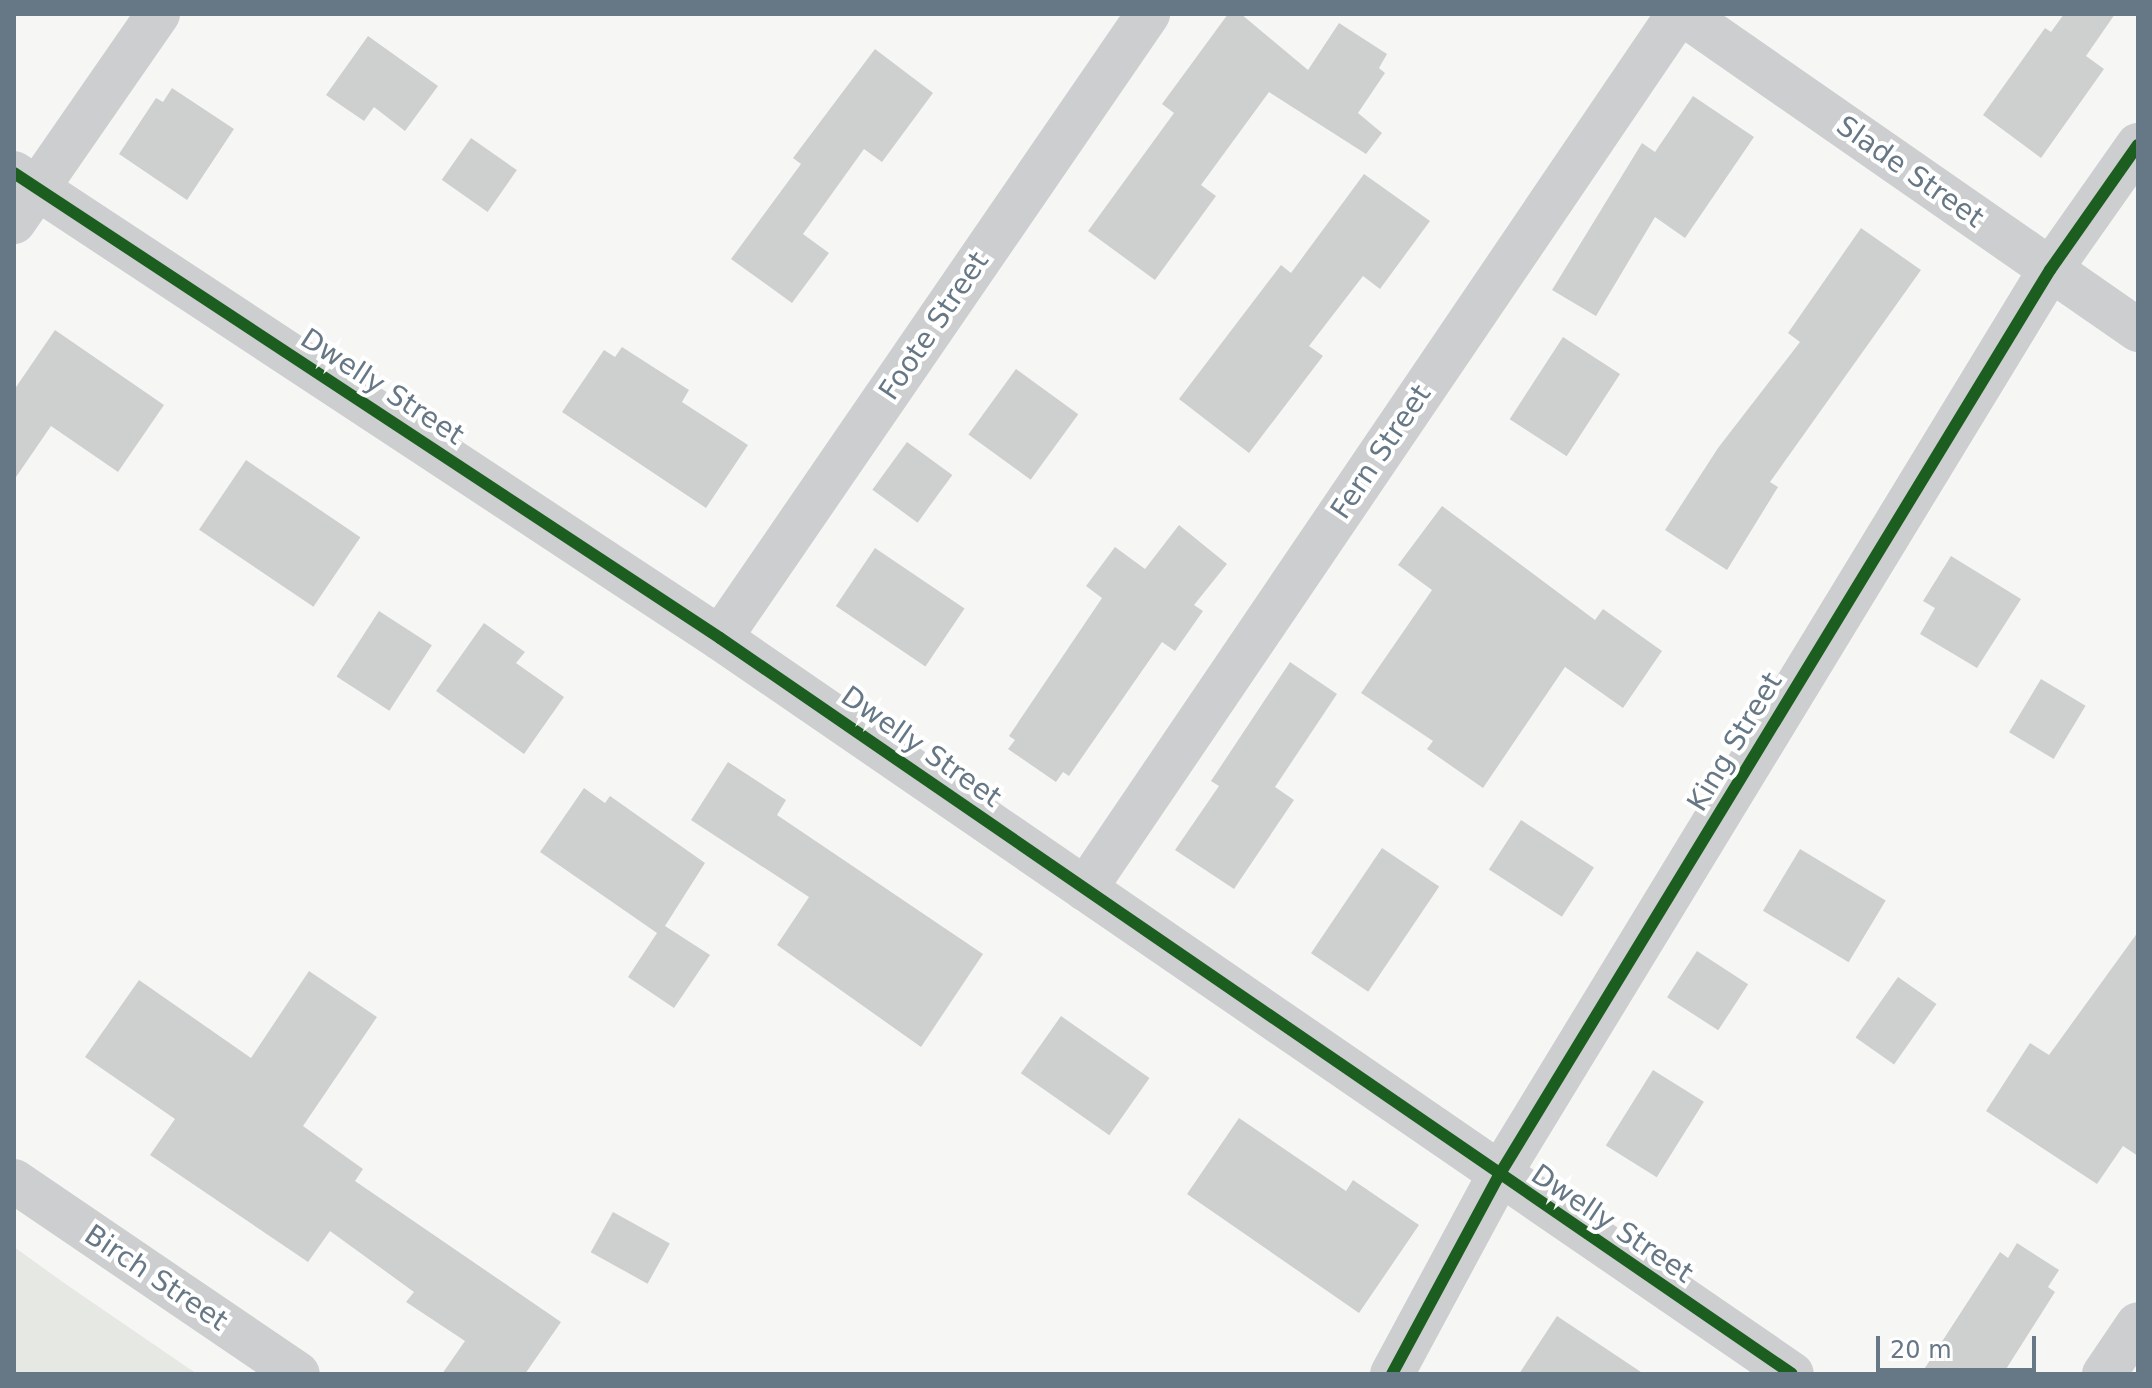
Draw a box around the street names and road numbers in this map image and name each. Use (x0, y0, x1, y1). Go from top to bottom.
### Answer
street label: Slade Street (1830, 109, 1990, 235)
street label: Foote Street (872, 245, 996, 407)
street label: Dwelly Street (294, 322, 470, 452)
street label: Fern Street (1324, 379, 1438, 525)
street label: King Street (1681, 667, 1789, 817)
street label: Dwelly Street (834, 679, 1008, 815)
street label: Dwelly Street (1525, 1158, 1699, 1290)
street label: Birch Street (78, 1218, 234, 1338)

